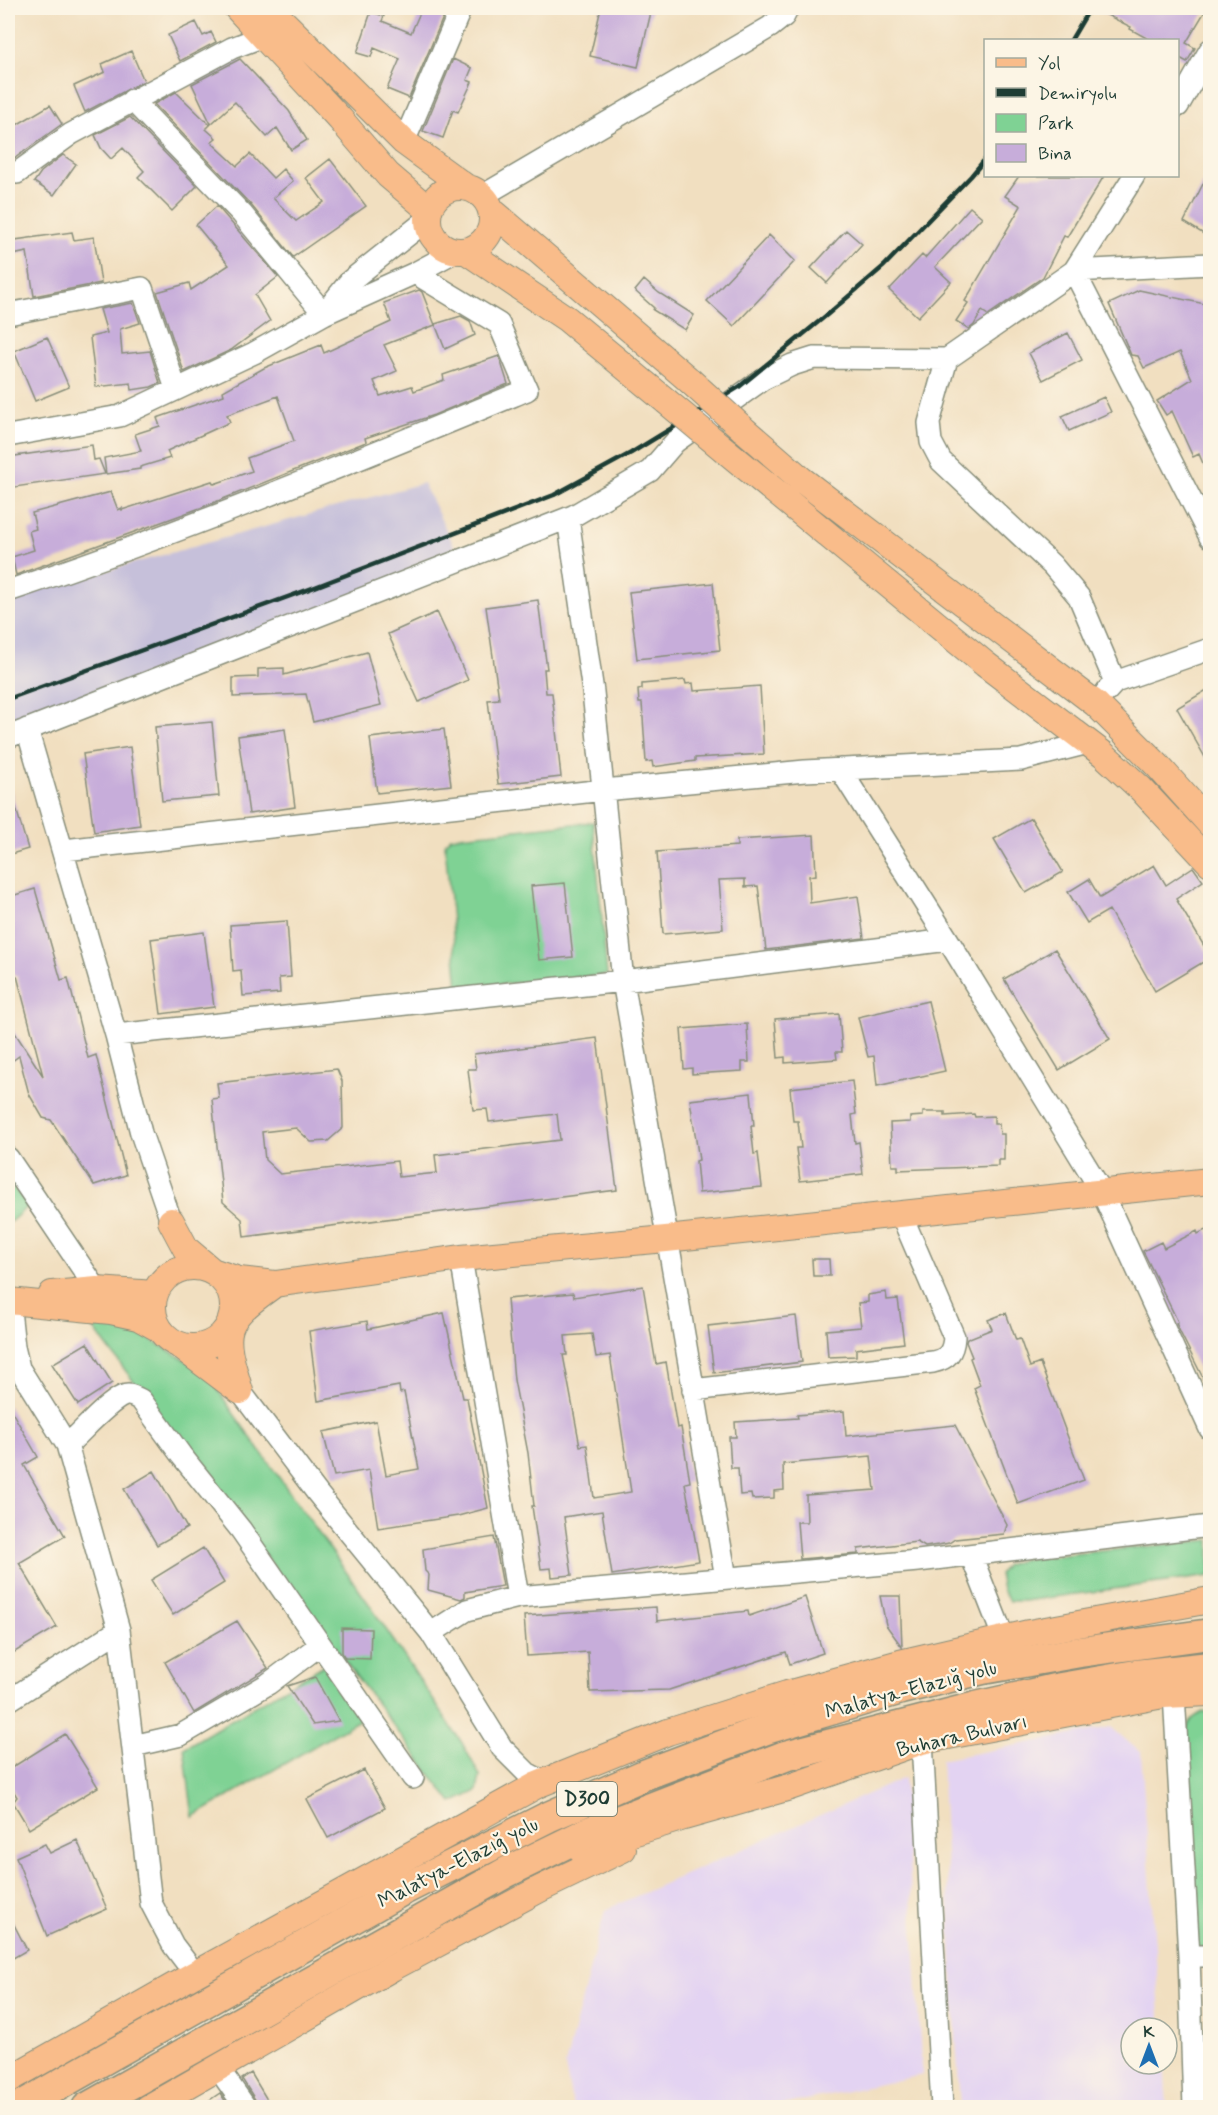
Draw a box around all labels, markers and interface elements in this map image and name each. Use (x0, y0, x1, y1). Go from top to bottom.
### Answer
legend (984, 39, 1179, 177)
text: Yol (1038, 52, 1061, 76)
text: Demiryolu (1038, 82, 1117, 106)
text: Park (1038, 112, 1074, 136)
text: Bina (1038, 142, 1072, 166)
street label: Malatya-Elazığ yolu (822, 1654, 1000, 1726)
street label: Buhara Bulvarı (894, 1707, 1030, 1765)
road number: D300 (557, 1782, 617, 1816)
street label: Malatya-Elazığ yolu (373, 1810, 543, 1916)
north arrow (1119, 2016, 1179, 2076)
text: K (1143, 2022, 1155, 2043)

